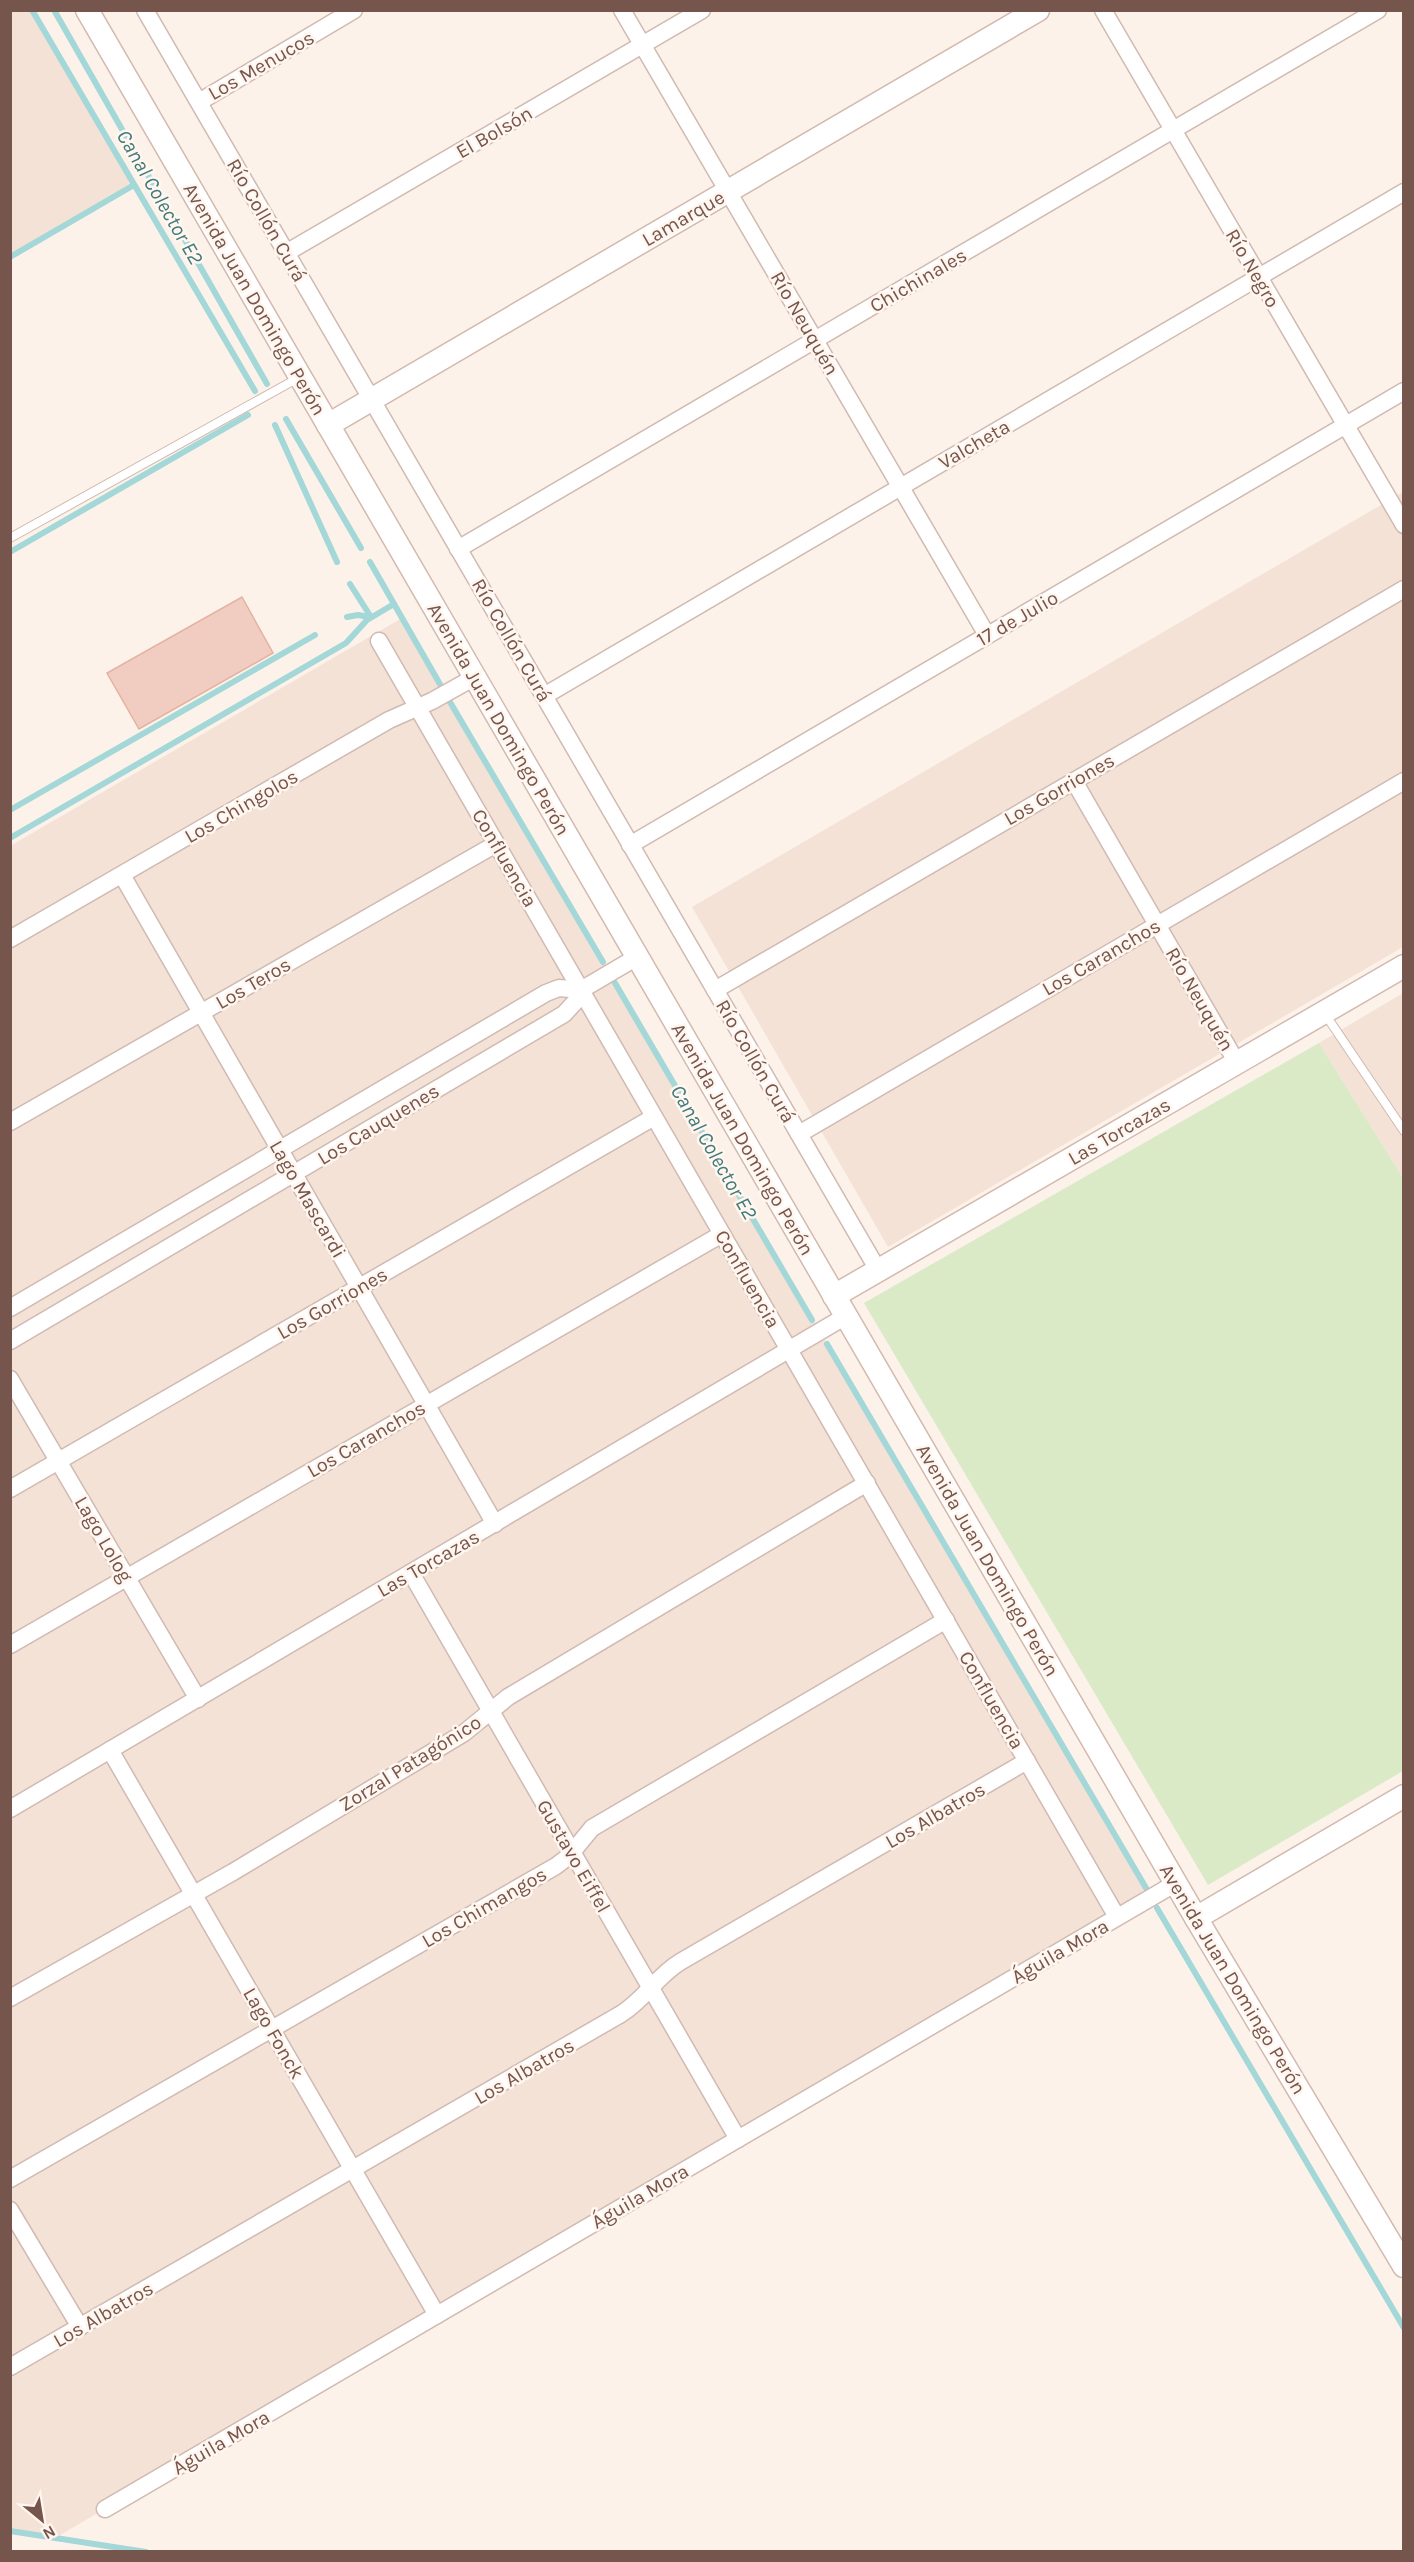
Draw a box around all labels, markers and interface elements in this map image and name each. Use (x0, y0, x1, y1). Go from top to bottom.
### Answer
street label: Los Menucos (204, 26, 318, 105)
street label: El Bolsón (452, 101, 536, 163)
water label: Canal Colector E2 (112, 125, 208, 269)
street label: Río Collón Curá (222, 154, 311, 286)
street label: Avenida Juan Domingo Perón (178, 179, 331, 420)
street label: Lamarque (638, 186, 729, 251)
street label: Río Negro (1221, 225, 1284, 312)
street label: Chichinales (866, 243, 971, 317)
street label: Río Neuquén (766, 267, 844, 379)
street label: Valcheta (935, 415, 1014, 474)
street label: Río Collón Curá (467, 574, 556, 706)
street label: 17 de Julio (972, 586, 1062, 651)
street label: Avenida Juan Domingo Perón (422, 599, 575, 840)
street label: Los Gorriones (1000, 749, 1119, 830)
street label: Los Chingolos (180, 765, 302, 848)
street label: Confluencia (467, 805, 542, 911)
street label: Los Caranchos (1038, 914, 1165, 1001)
street label: Río Neuquén (1161, 943, 1239, 1055)
street label: Los Teros (212, 953, 295, 1014)
street label: Río Collón Curá (711, 995, 800, 1127)
street label: Avenida Juan Domingo Perón (666, 1019, 819, 1260)
street label: Los Cauquenes (313, 1079, 443, 1170)
water label: Canal Colector E2 (666, 1080, 762, 1224)
street label: Las Torcazas (1064, 1093, 1175, 1170)
street label: Lago Mascardi (265, 1136, 351, 1262)
street label: Confluencia (710, 1226, 785, 1332)
street label: Los Gorriones (273, 1263, 392, 1344)
street label: Los Caranchos (303, 1396, 430, 1483)
street label: Avenida Juan Domingo Perón (911, 1440, 1064, 1681)
street label: Lago Lolog (70, 1492, 137, 1586)
street label: Las Torcazas (373, 1525, 484, 1602)
street label: Confluencia (954, 1647, 1029, 1753)
street label: Zorzal Patagónico (335, 1710, 485, 1816)
street label: Los Albatros (881, 1778, 989, 1853)
street label: Gustavo Eiffel (532, 1796, 615, 1917)
street label: Avenida Juan Domingo Perón (1155, 1860, 1311, 2099)
street label: Los Chimangos (418, 1862, 551, 1952)
street label: Águila Mora (1007, 1914, 1113, 1988)
street label: Lago Fonck (238, 1983, 309, 2083)
street label: Los Albatros (470, 2034, 578, 2109)
street label: Águila Mora (587, 2159, 693, 2233)
street label: Los Albatros (49, 2277, 157, 2352)
street label: Águila Mora (168, 2405, 274, 2479)
north arrow (12, 2490, 72, 2550)
text: N (40, 2521, 59, 2544)

